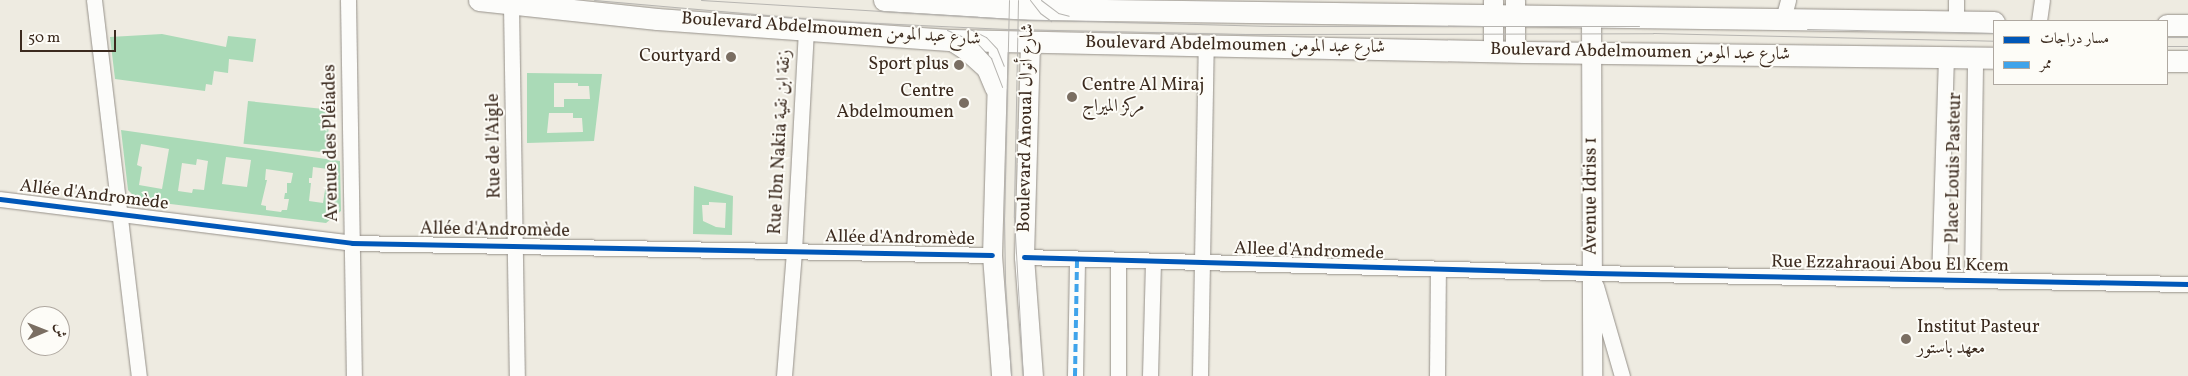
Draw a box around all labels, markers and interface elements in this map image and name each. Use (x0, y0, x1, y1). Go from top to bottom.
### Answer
street label: Boulevard Abdelmoumen شارع عبد المومن (681, 9, 981, 51)
scale bar (22, 20, 119, 52)
legend (1993, 20, 2168, 85)
street label: Boulevard Anoual شارع أنوال (1014, 23, 1040, 233)
text: 50 m (28, 28, 60, 49)
text: مسار دراجات (2040, 29, 2109, 50)
street label: Boulevard Abdelmoumen شارع عبد المومن (1085, 33, 1385, 59)
street label: Boulevard Abdelmoumen شارع عبد المومن (1490, 40, 1790, 66)
place label: Courtyard (639, 46, 721, 68)
street label: Rue Ibn Nakia زنقة ابن نقية (765, 49, 797, 235)
marker: Courtyard (725, 51, 737, 63)
place label: Sport plus (868, 54, 949, 76)
text: ممر (2040, 54, 2052, 75)
marker: Sport plus (953, 59, 965, 71)
street label: Avenue des Pléiades (320, 64, 344, 222)
place label: Centre Al Miraj مركز الميراج (1082, 76, 1204, 118)
place label: Centre Abdelmoumen (837, 82, 954, 125)
marker: Centre Al Miraj مركز الميراج (1066, 91, 1078, 103)
street label: Place Louis Pasteur (1943, 92, 1967, 244)
street label: Rue de l'Aigle (483, 93, 507, 199)
marker: Centre Abdelmoumen (958, 97, 970, 109)
street label: Avenue Idriss 1 (1581, 137, 1603, 255)
street label: Allée d'Andromède (18, 176, 170, 216)
street label: Allée d'Andromède (420, 219, 570, 243)
street label: Allée d'Andromède (825, 227, 975, 251)
street label: Allee d'Andromede (1234, 239, 1384, 265)
street label: Rue Ezzahraoui Abou El Kcem (1771, 252, 2009, 278)
north arrow (20, 306, 70, 356)
place label: Institut Pasteur معهد باستور (1917, 318, 2039, 360)
text: ش (50, 324, 69, 338)
marker: Institut Pasteur معهد باستور (1899, 332, 1913, 346)

